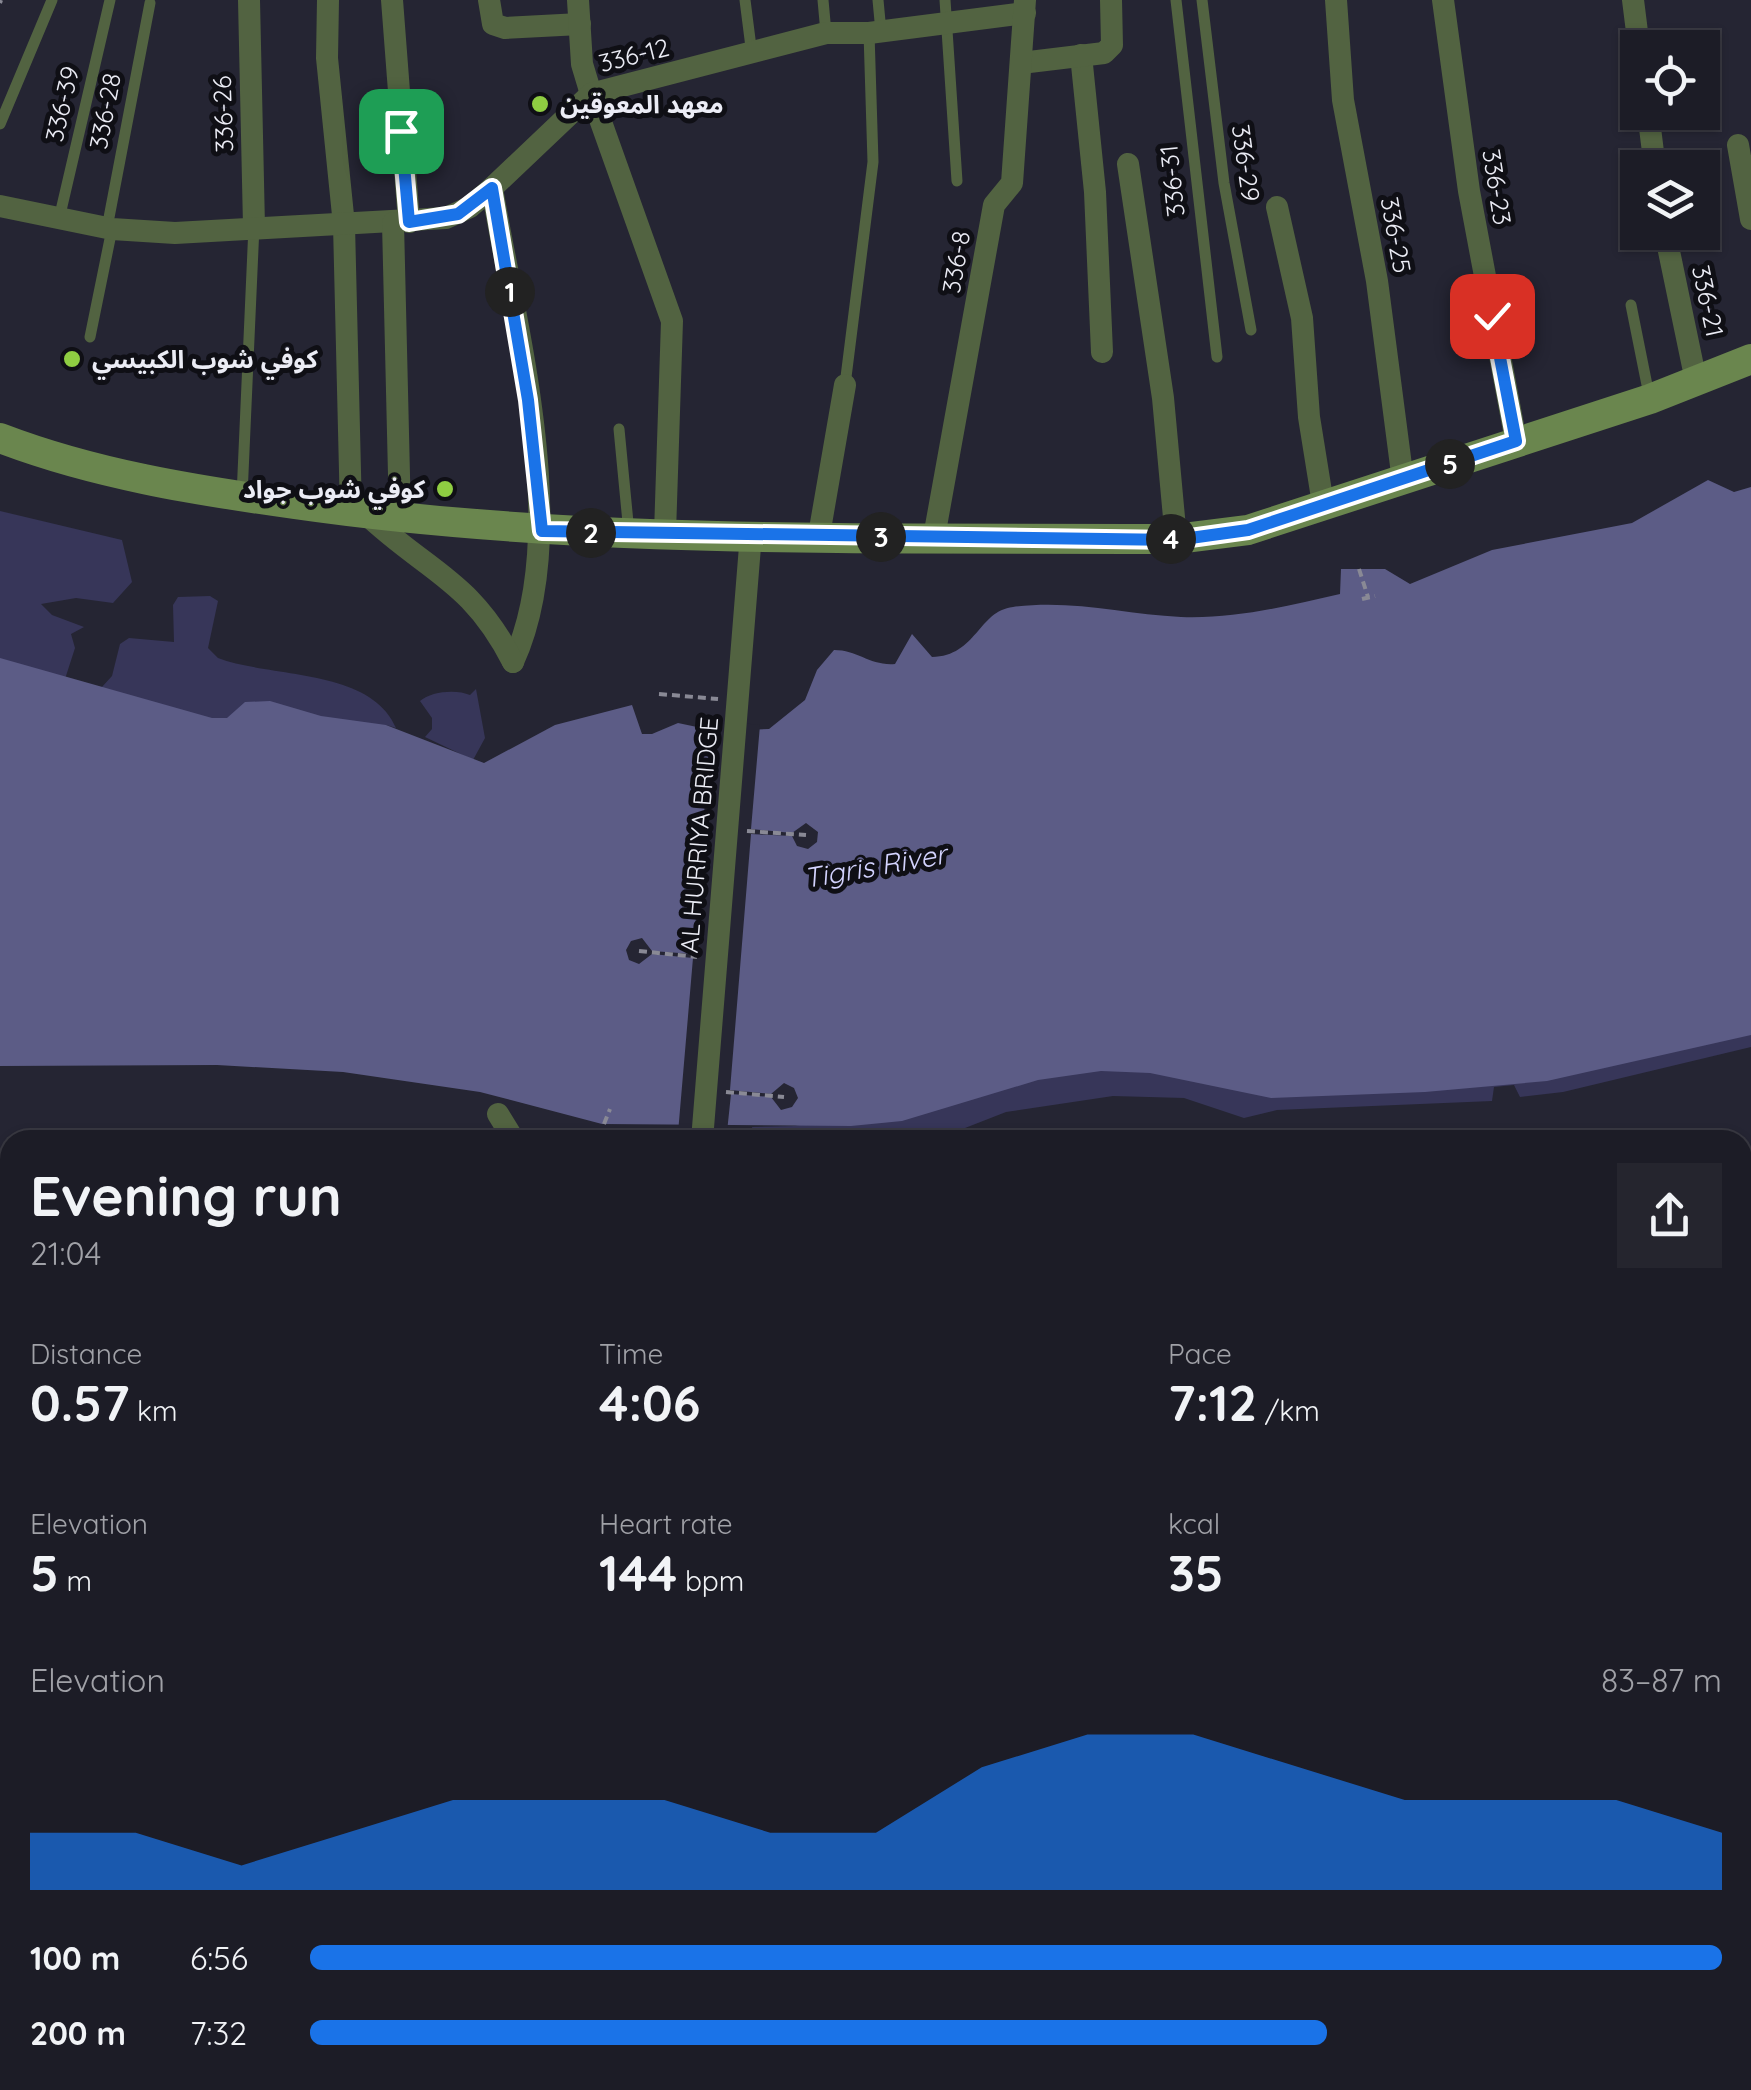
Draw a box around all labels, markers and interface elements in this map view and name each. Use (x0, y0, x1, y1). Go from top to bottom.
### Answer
map controls (1620, 30, 1720, 250)
button: locate (1620, 30, 1720, 130)
street label: 336-12 (596, 31, 672, 78)
street label: 336-39 (38, 63, 85, 145)
street label: 336-28 (82, 70, 127, 152)
street label: 336-26 (206, 75, 239, 153)
place label: معهد المعوقين (560, 88, 724, 119)
pin (359, 89, 444, 174)
marker: معهد المعوقين (529, 93, 551, 115)
icon: arrive (374, 104, 429, 159)
street label: 336-29 (1226, 123, 1267, 203)
street label: 336-31 (1152, 144, 1191, 218)
street label: 336-23 (1476, 147, 1519, 227)
button: layers (1620, 150, 1720, 250)
street label: 336-25 (1375, 194, 1418, 275)
street label: 336-8 (935, 228, 976, 296)
street label: 336-21 (1686, 262, 1731, 340)
pin: 1 (485, 267, 535, 317)
text: 1 (505, 274, 515, 309)
pin (1450, 274, 1535, 359)
icon: check (1465, 289, 1520, 344)
place label: كوفي شوب الكبيسي (92, 343, 318, 380)
marker: كوفي شوب الكبيسي (61, 348, 83, 370)
pin: 5 (1425, 439, 1475, 489)
text: 5 (1442, 446, 1458, 481)
place label: كوفي شوب جواد (243, 473, 426, 510)
marker: كوفي شوب جواد (434, 478, 456, 500)
pin: 2 (566, 508, 616, 558)
pin: 3 (856, 512, 906, 562)
pin: 4 (1146, 514, 1196, 564)
text: 2 (583, 515, 599, 550)
text: 3 (873, 519, 889, 554)
text: 4 (1163, 521, 1179, 556)
street label: AL HURRIYA BRIDGE (673, 716, 724, 954)
water label: Tigris River (801, 835, 952, 895)
text: Evening run (30, 1161, 342, 1230)
button: share (1617, 1163, 1722, 1268)
text: 21:04 (30, 1233, 101, 1273)
text: Distance (30, 1336, 142, 1371)
text: Time (599, 1336, 663, 1371)
text: Pace (1168, 1336, 1232, 1371)
text: 0.57 (30, 1371, 129, 1434)
text: 4:06 (599, 1371, 700, 1434)
text: 7:12 (1168, 1371, 1257, 1434)
text: km (129, 1393, 178, 1428)
text: /km (1257, 1393, 1320, 1428)
text: Elevation (30, 1506, 148, 1541)
text: Heart rate (599, 1506, 733, 1541)
text: kcal (1168, 1506, 1220, 1541)
text: 5 (30, 1541, 59, 1604)
text: 144 (599, 1541, 677, 1604)
text: 35 (1168, 1541, 1224, 1604)
text: m (59, 1563, 92, 1598)
text: bpm (677, 1563, 744, 1598)
text: Elevation (30, 1660, 165, 1700)
text: 83–87 m (1601, 1660, 1722, 1700)
text: 100 m (30, 1938, 120, 1978)
text: 6:56 (190, 1938, 248, 1978)
text: 200 m (30, 2013, 126, 2053)
text: 7:32 (190, 2013, 247, 2053)

